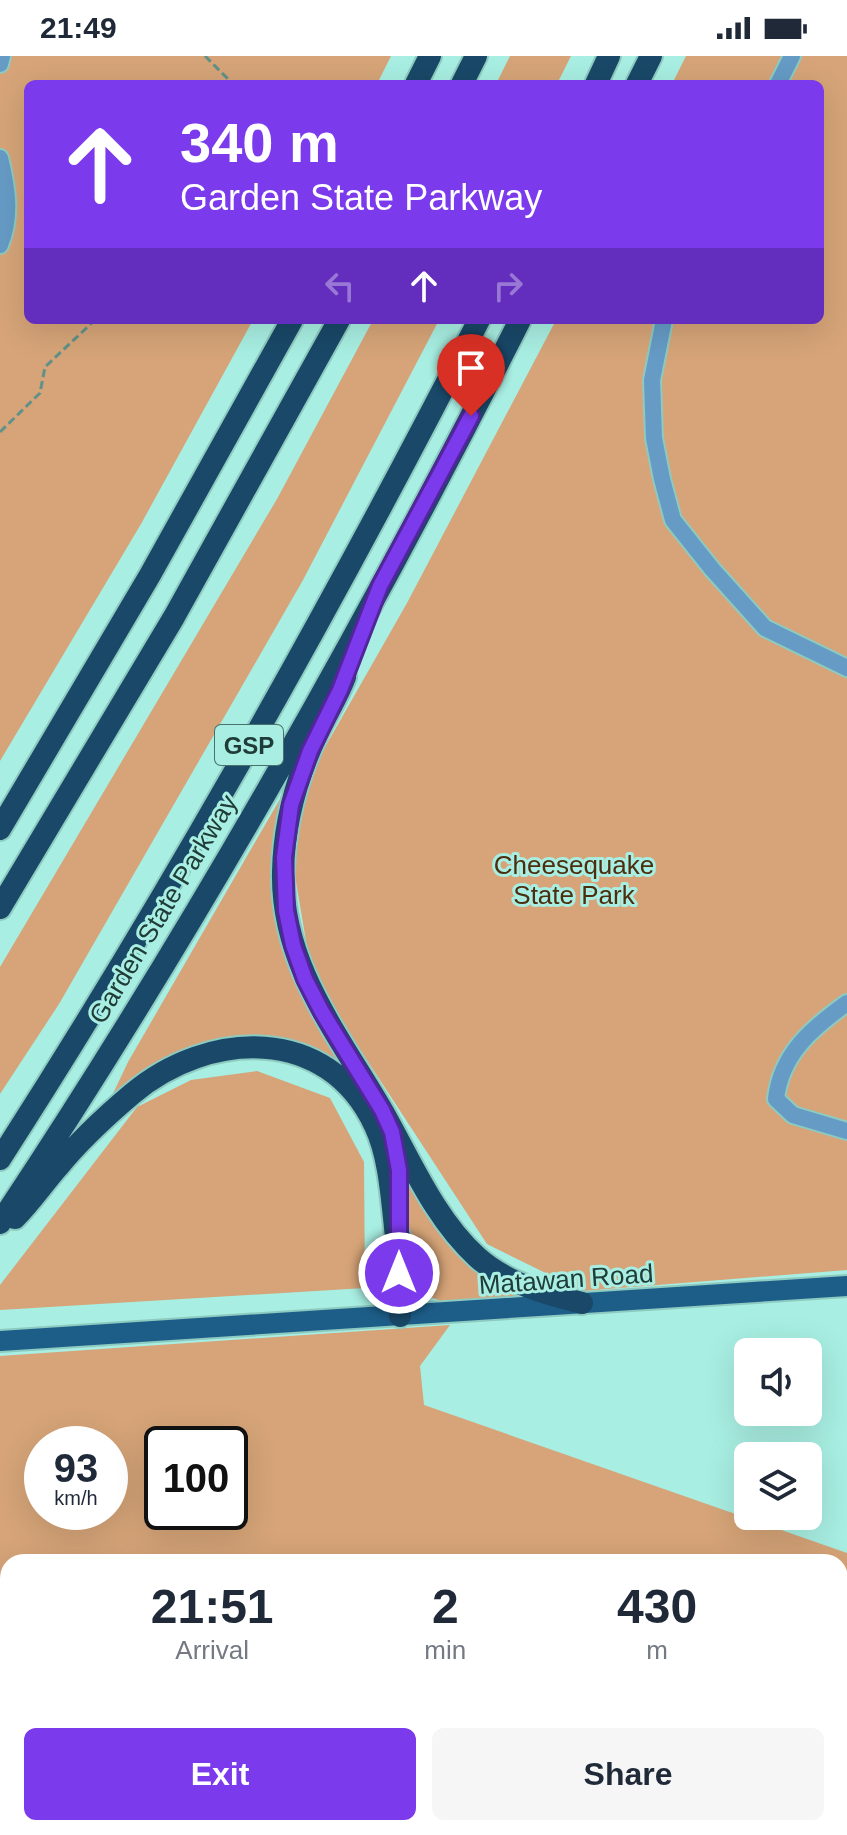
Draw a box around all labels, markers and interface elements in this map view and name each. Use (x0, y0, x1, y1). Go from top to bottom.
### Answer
text: 21:49 (40, 11, 117, 44)
text: 340 m (180, 111, 339, 174)
icon: ahead (48, 112, 152, 216)
text: Garden State Parkway (180, 177, 542, 218)
icon: left (318, 264, 362, 308)
icon: ahead (402, 264, 446, 308)
icon: right (486, 264, 530, 308)
pin (437, 334, 505, 416)
icon: arrive (449, 346, 493, 390)
road number: GSP (215, 725, 283, 765)
street label: Garden State Parkway (83, 789, 243, 1029)
park label: Cheesequake State Park (494, 850, 654, 910)
position arrow (357, 1231, 441, 1315)
street label: Matawan Road (478, 1258, 654, 1300)
map controls (734, 1338, 822, 1530)
button: sound (734, 1338, 822, 1426)
speed limit sign: 100 (144, 1426, 248, 1530)
button: layers (734, 1442, 822, 1530)
text: 93 (54, 1446, 98, 1490)
text: km/h (54, 1487, 98, 1509)
text: 21:51 (151, 1580, 274, 1633)
text: 2 (432, 1580, 459, 1633)
text: 430 (617, 1580, 697, 1633)
text: Arrival (175, 1635, 249, 1665)
text: min (424, 1635, 466, 1665)
text: m (646, 1635, 668, 1665)
button: Exit (24, 1728, 416, 1820)
button: Share (432, 1728, 824, 1820)

